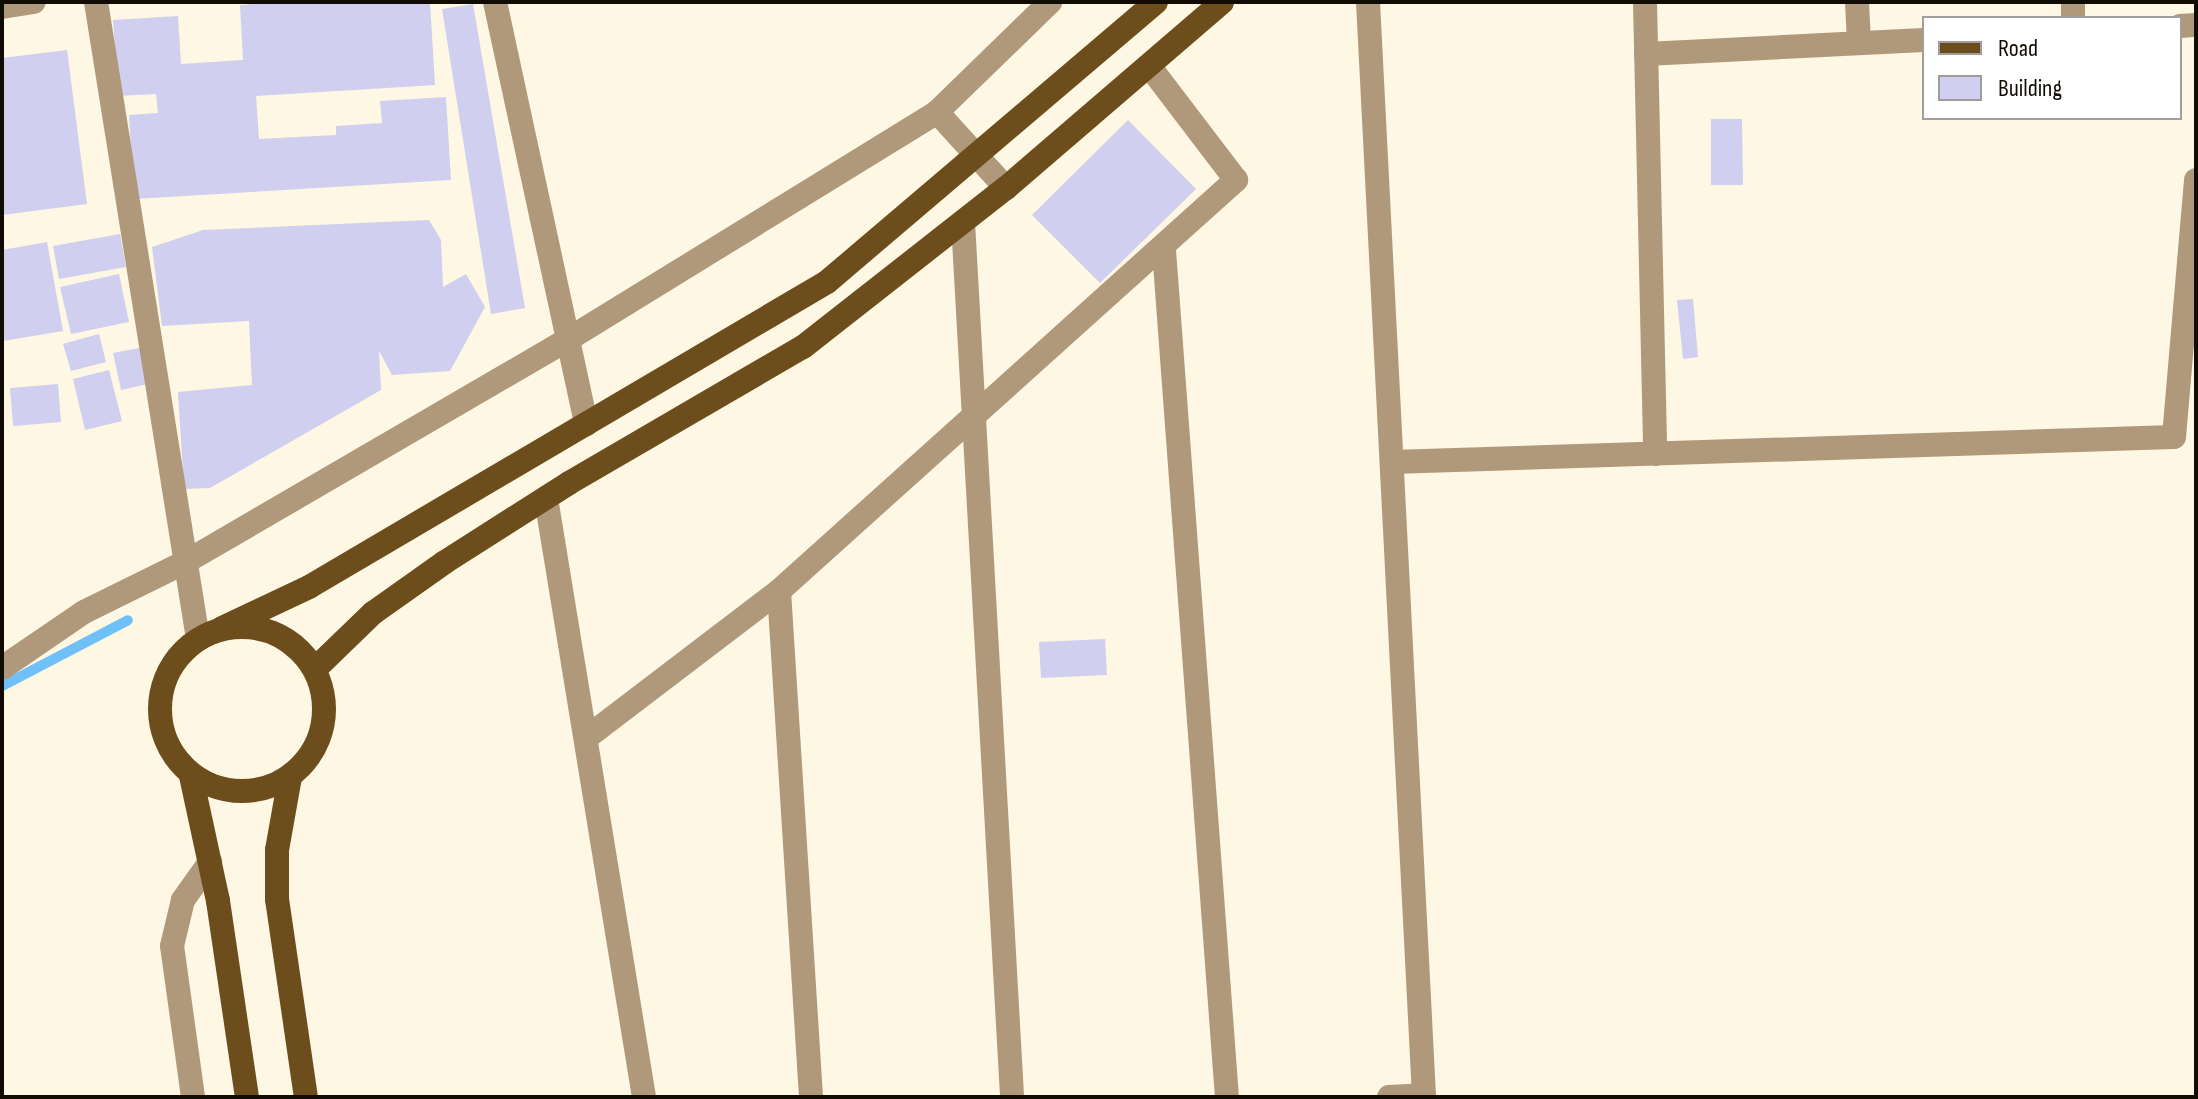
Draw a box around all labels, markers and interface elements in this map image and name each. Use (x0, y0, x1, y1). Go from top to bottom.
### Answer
legend (1922, 16, 2182, 120)
text: Road (1998, 34, 2038, 63)
text: Building (1998, 74, 2062, 103)

